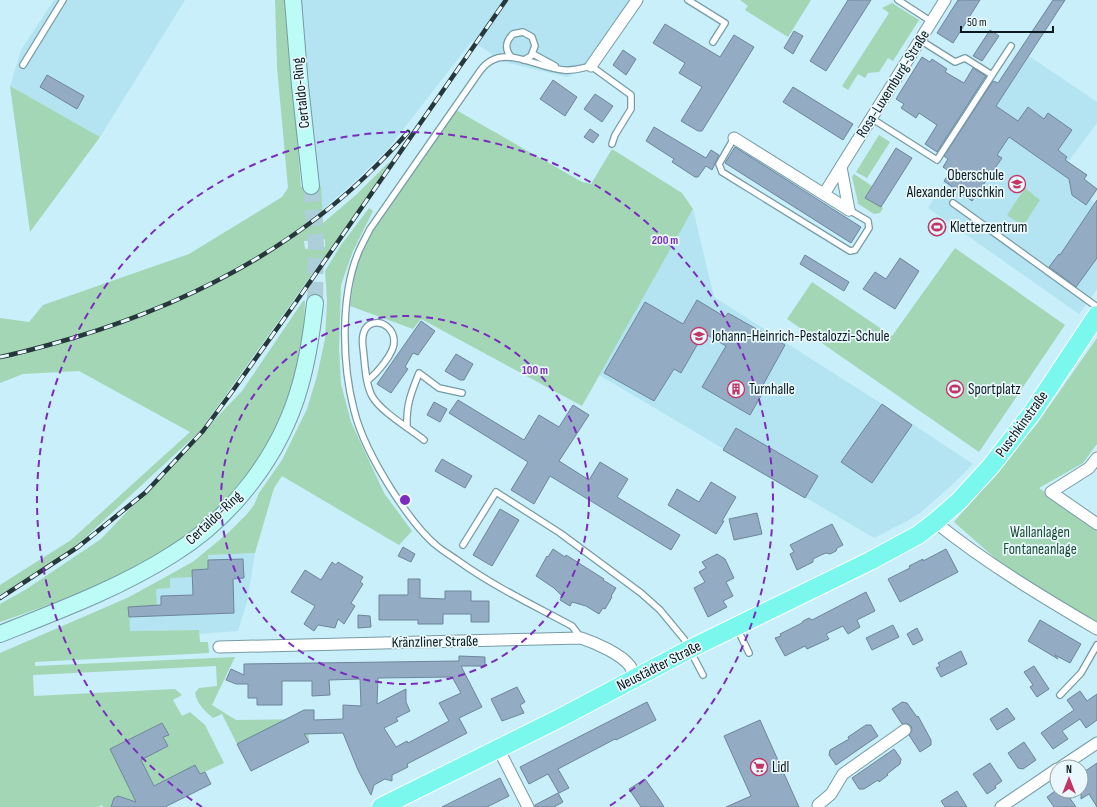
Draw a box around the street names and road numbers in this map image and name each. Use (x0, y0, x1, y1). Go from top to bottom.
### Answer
street label: Rosa-Luxemburg-Straße (852, 27, 934, 141)
street label: Certaldo-Ring (288, 57, 314, 129)
street label: Puschkinstraße (992, 387, 1052, 461)
street label: Certaldo-Ring (182, 487, 246, 549)
street label: Kränzliner Straße (392, 632, 478, 652)
street label: Neustädter Straße (614, 637, 704, 695)

